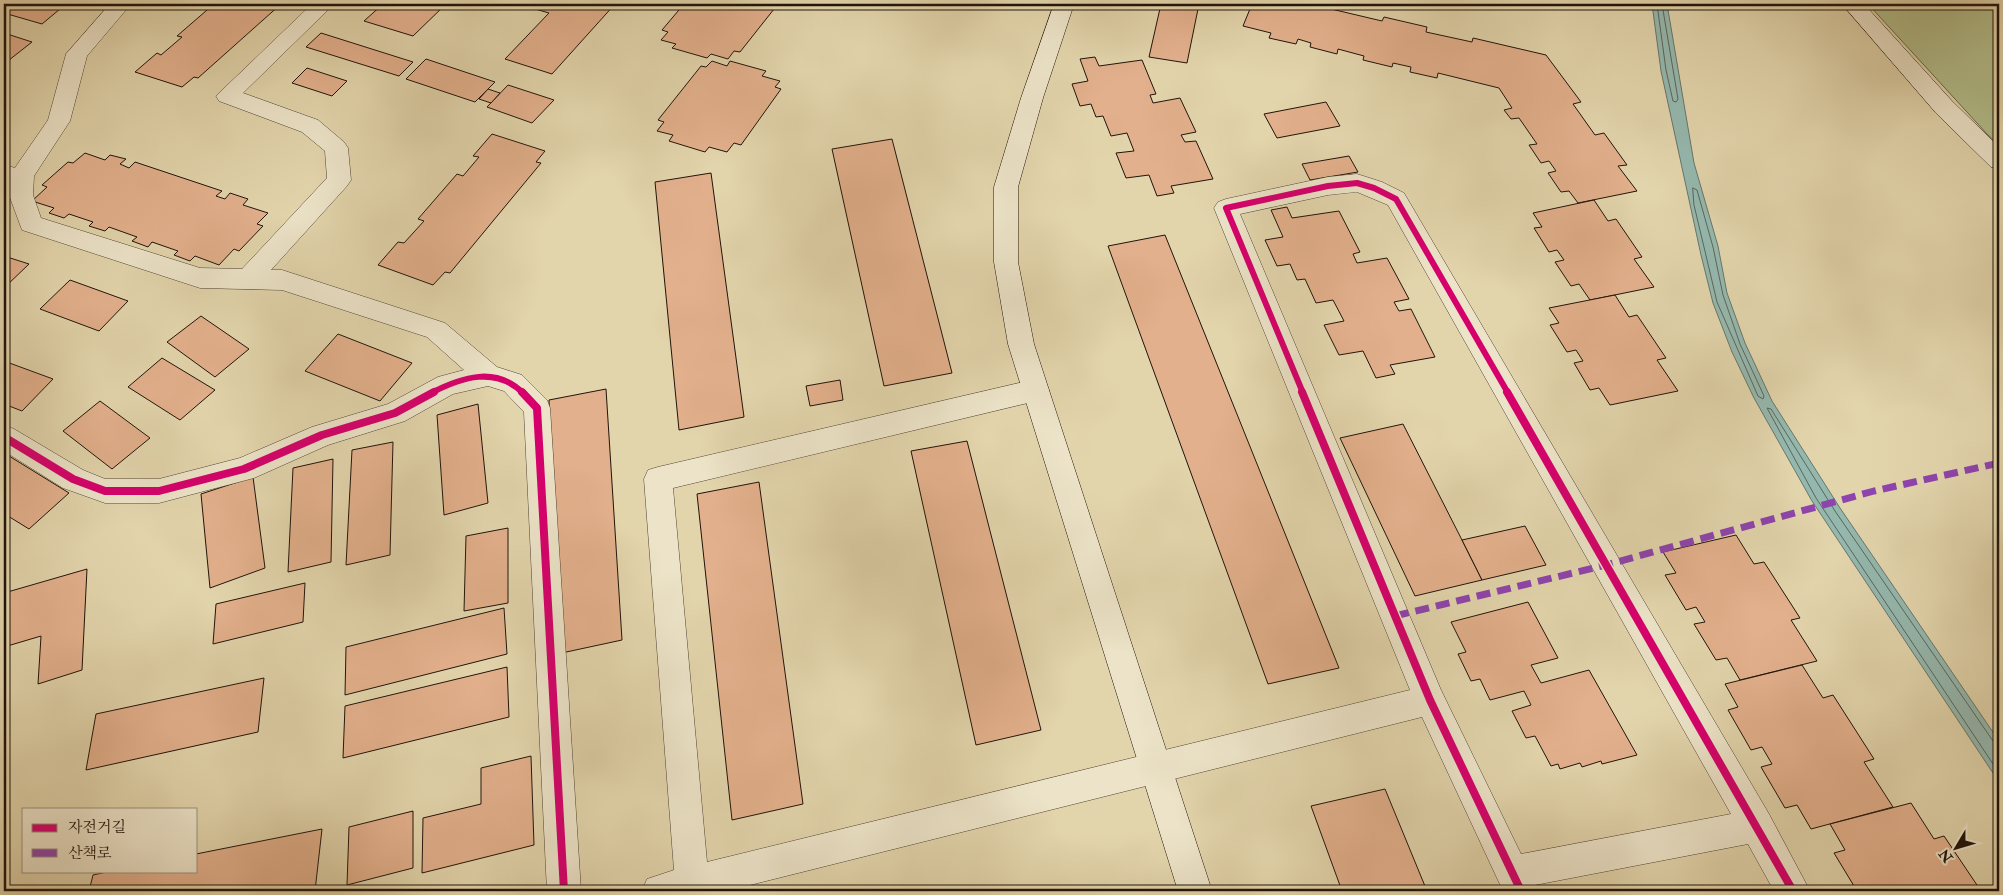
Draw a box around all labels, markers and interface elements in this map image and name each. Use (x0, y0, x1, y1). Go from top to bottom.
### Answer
legend (22, 808, 198, 872)
text: 자전거길 (68, 818, 126, 837)
north arrow (1930, 822, 1980, 872)
text: 산책로 (68, 844, 112, 863)
text: N (1935, 845, 1957, 867)

